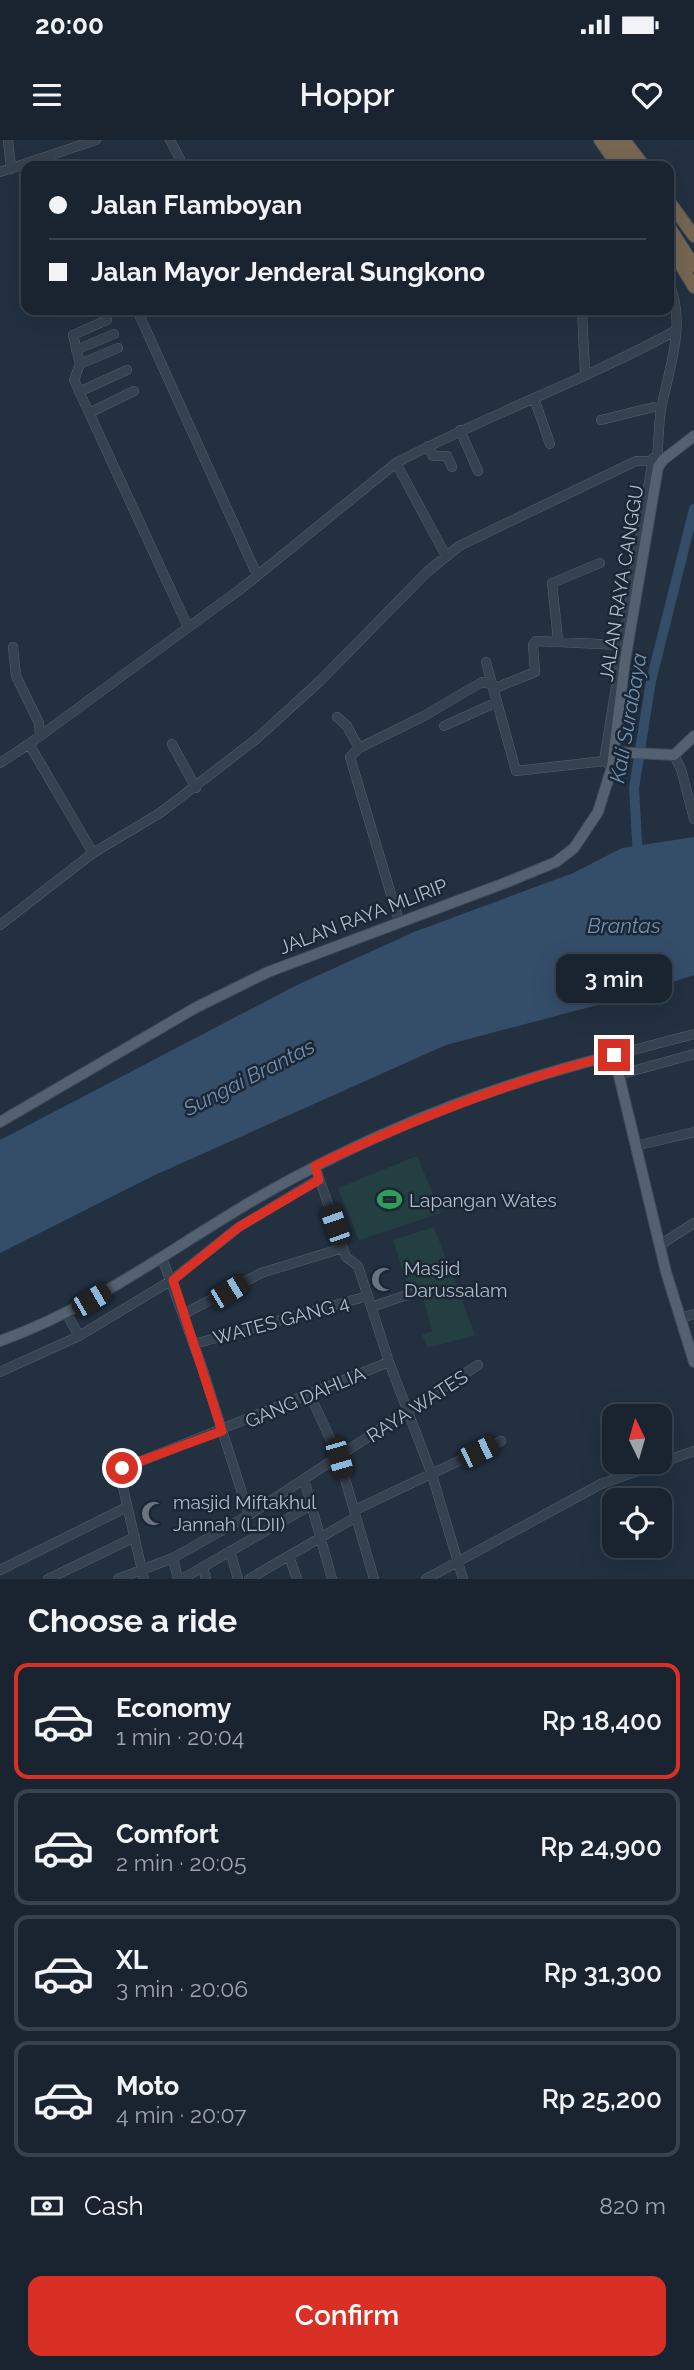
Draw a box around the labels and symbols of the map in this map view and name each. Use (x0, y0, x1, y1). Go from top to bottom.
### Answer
street label: JALAN RAYA CANGGU (595, 483, 647, 683)
water label: Kali Surabaya (604, 651, 652, 785)
street label: JALAN RAYA MLIRIP (276, 874, 450, 958)
water label: Brantas (587, 913, 661, 938)
callout: 3 min (556, 954, 672, 1002)
water label: Sungai Brantas (178, 1033, 319, 1121)
route end (598, 1039, 630, 1071)
sports icon: Lapangan Wates (375, 1186, 403, 1214)
place label: Lapangan Wates (409, 1189, 557, 1211)
car (319, 1202, 352, 1248)
place label: Masjid Darussalam (404, 1257, 508, 1301)
mosque icon: Masjid Darussalam (370, 1265, 398, 1293)
car (205, 1272, 252, 1312)
car (68, 1280, 115, 1320)
street label: WATES GANG 4 (211, 1291, 351, 1349)
street label: GANG DAHLIA (242, 1362, 368, 1432)
street label: RAYA WATES (362, 1365, 472, 1447)
north arrow (602, 1404, 672, 1474)
car (455, 1433, 502, 1471)
car (324, 1435, 355, 1481)
route start (106, 1452, 138, 1484)
place label: masjid Miftakhul Jannah (LDII) (173, 1491, 317, 1535)
mosque icon: masjid Miftakhul Jannah (LDII) (139, 1499, 167, 1527)

